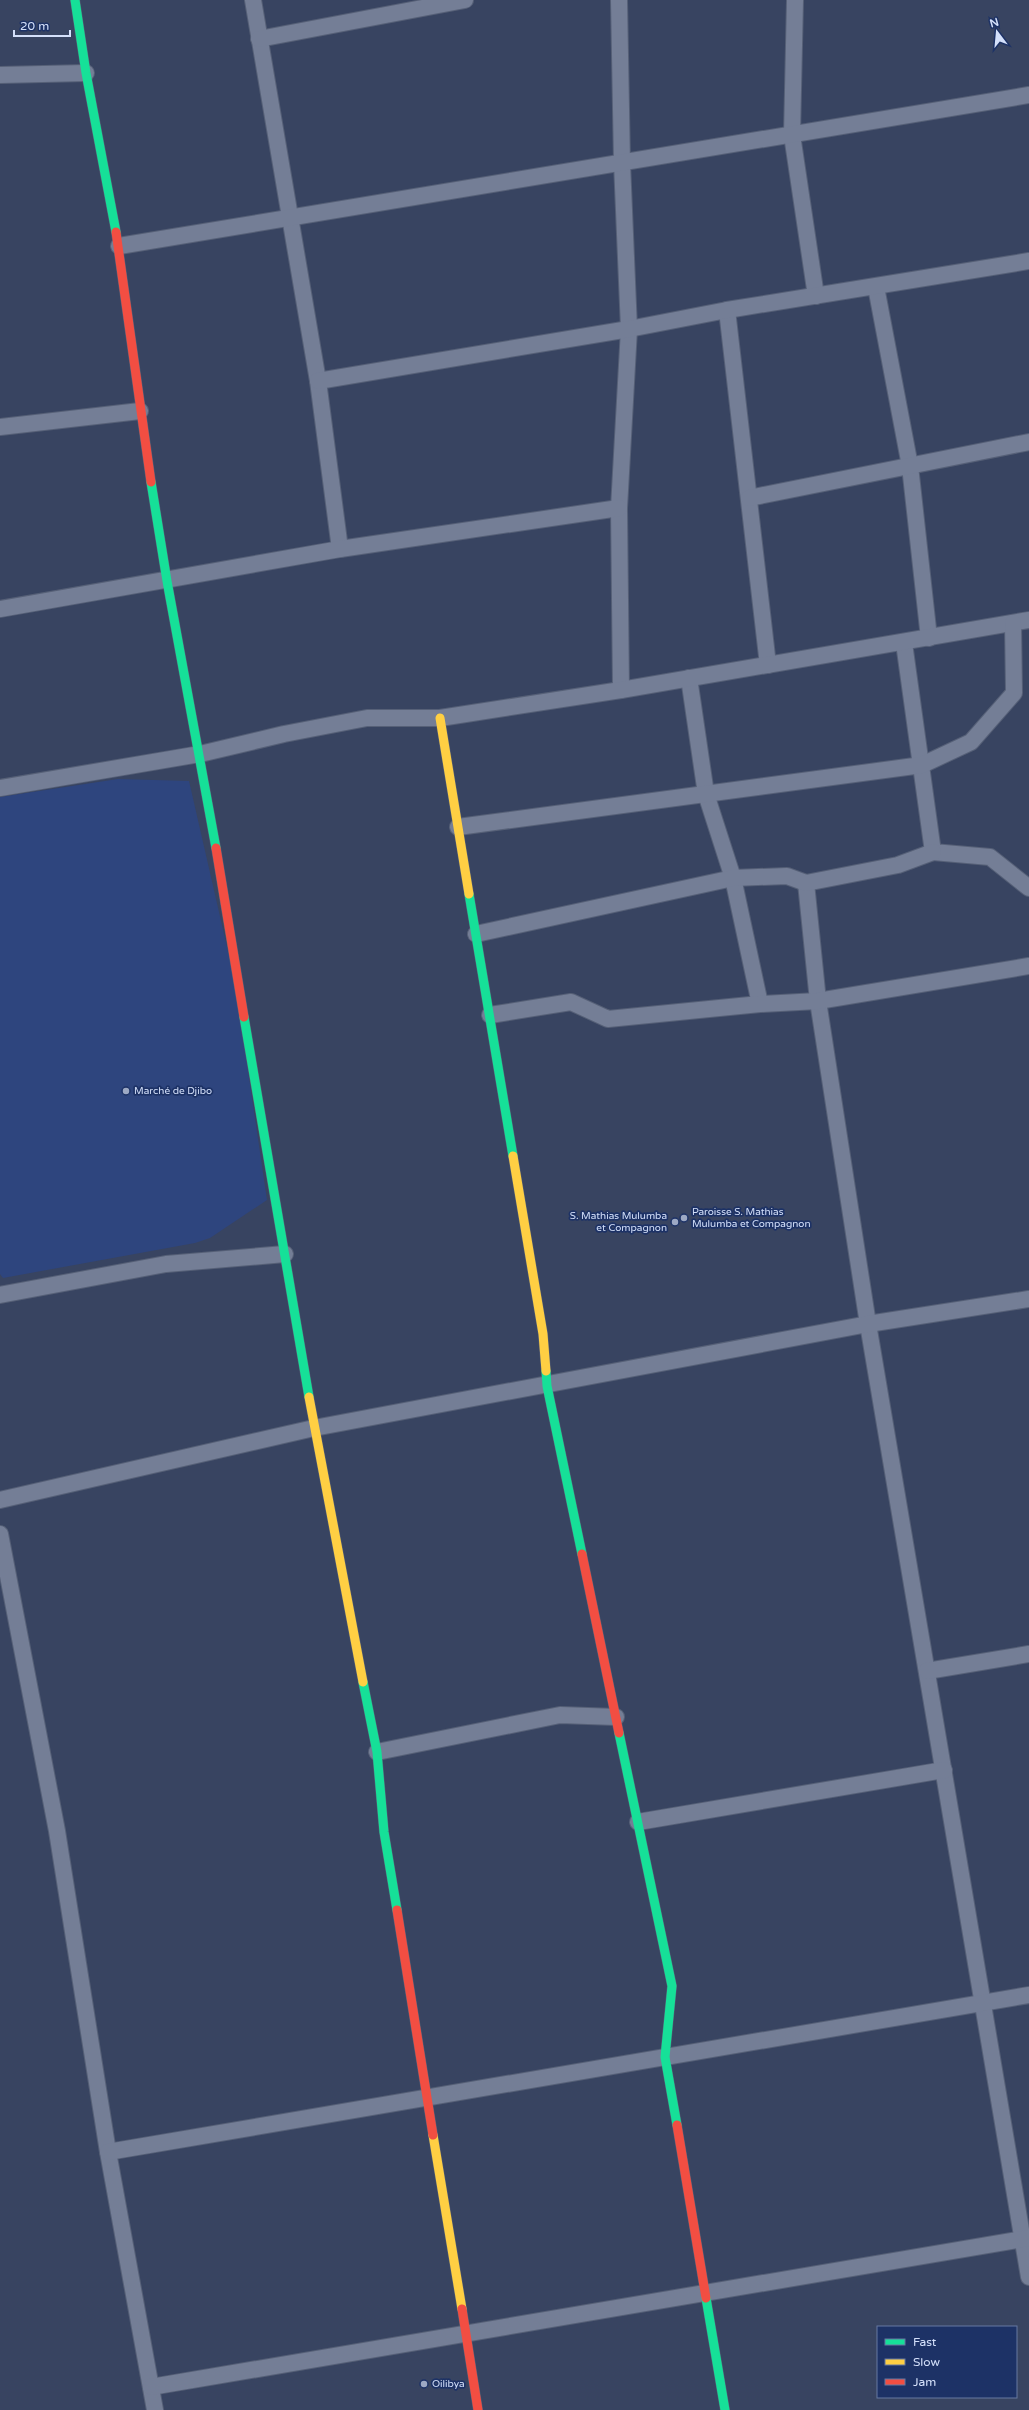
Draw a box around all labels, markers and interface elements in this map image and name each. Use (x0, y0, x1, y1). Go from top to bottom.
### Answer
scale bar (14, 12, 70, 38)
north arrow (977, 12, 1017, 52)
text: N (988, 15, 1000, 30)
text: 20 m (20, 19, 49, 33)
place label: Marché de Djibo (134, 1085, 212, 1097)
marker: Marché de Djibo (121, 1086, 131, 1096)
place label: Paroisse S. Mathias Mulumba et Compagnon (692, 1206, 811, 1230)
place label: S. Mathias Mulumba et Compagnon (570, 1210, 667, 1234)
marker: Paroisse S. Mathias Mulumba et Compagnon (679, 1213, 689, 1223)
marker: S. Mathias Mulumba et Compagnon (670, 1217, 680, 1227)
legend (877, 2326, 1017, 2398)
text: Fast (913, 2335, 937, 2349)
text: Slow (913, 2355, 940, 2369)
text: Jam (913, 2375, 936, 2389)
place label: Oilibya (432, 2378, 465, 2390)
marker: Oilibya (419, 2379, 429, 2389)

